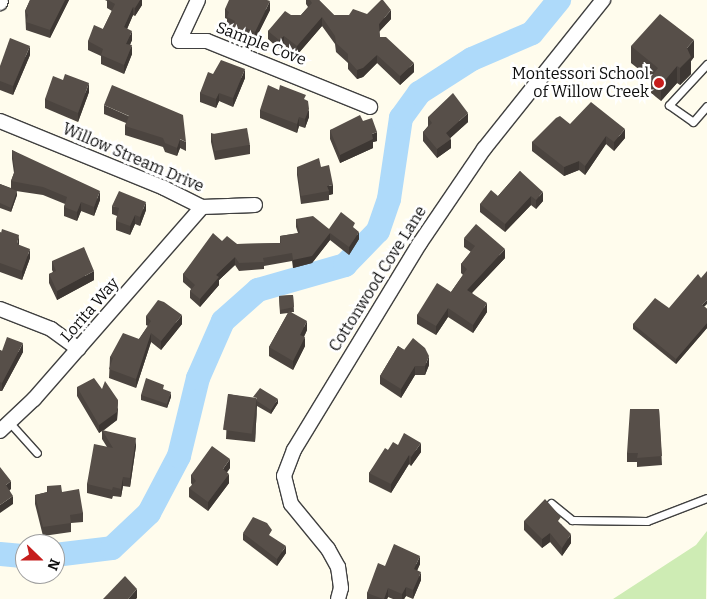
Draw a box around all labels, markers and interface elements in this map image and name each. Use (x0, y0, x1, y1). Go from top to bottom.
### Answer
street label: Sample Cove (213, 18, 309, 70)
place label: Montessori School of Willow Creek (512, 64, 649, 102)
marker: Montessori School of Willow Creek (653, 77, 665, 89)
street label: Willow Stream Drive (59, 120, 207, 196)
street label: Cottonwood Cove Lane (325, 203, 431, 355)
street label: Lorita Way (57, 274, 123, 346)
north arrow (15, 534, 65, 584)
text: N (44, 556, 63, 573)

